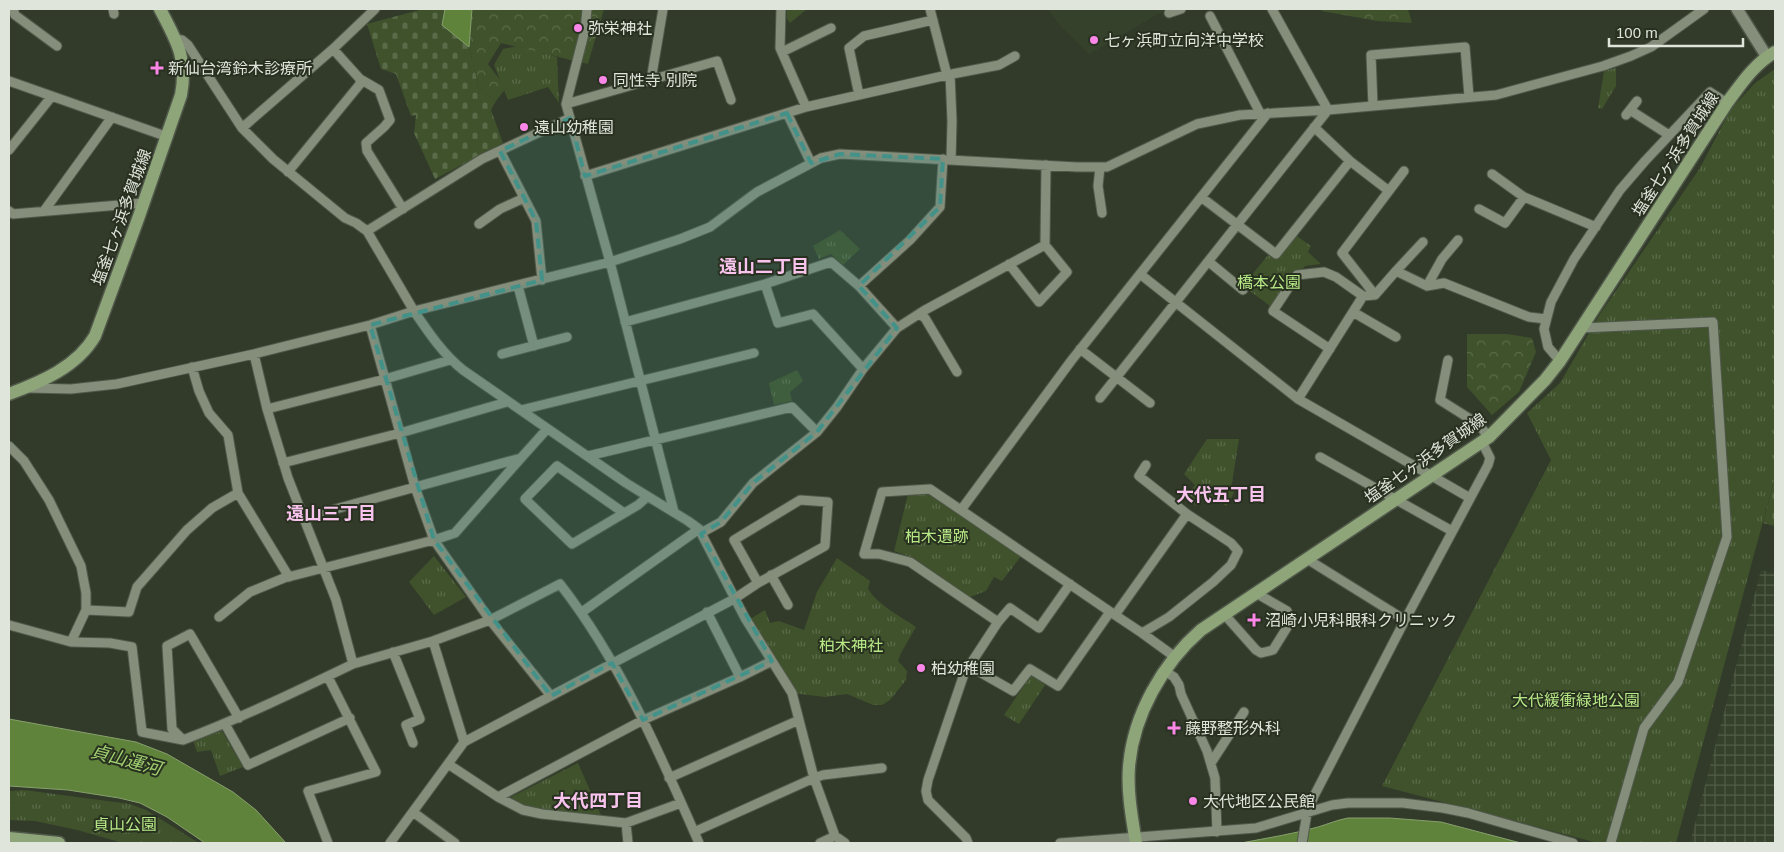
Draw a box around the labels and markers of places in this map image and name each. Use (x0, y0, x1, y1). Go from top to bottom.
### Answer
place label: 弥栄神社 (588, 20, 652, 37)
marker: 弥栄神社 (572, 22, 584, 34)
place label: 七ヶ浜町立向洋中学校 (1104, 32, 1264, 49)
marker: 七ヶ浜町立向洋中学校 (1088, 34, 1100, 46)
place label: 新仙台湾鈴木診療所 (168, 60, 312, 77)
marker: 新仙台湾鈴木診療所 (150, 61, 164, 75)
place label: 同性寺 別院 (613, 72, 697, 89)
marker: 同性寺 別院 (597, 74, 609, 86)
place label: 遠山幼稚園 (534, 119, 614, 136)
marker: 遠山幼稚園 (518, 121, 530, 133)
place label: 沼崎小児科眼科クリニック (1265, 612, 1457, 629)
marker: 沼崎小児科眼科クリニック (1247, 613, 1261, 627)
place label: 柏幼稚園 (931, 660, 995, 677)
marker: 柏幼稚園 (915, 662, 927, 674)
place label: 藤野整形外科 (1185, 720, 1281, 737)
marker: 藤野整形外科 (1167, 721, 1181, 735)
place label: 大代地区公民館 (1203, 793, 1315, 810)
marker: 大代地区公民館 (1187, 795, 1199, 807)

